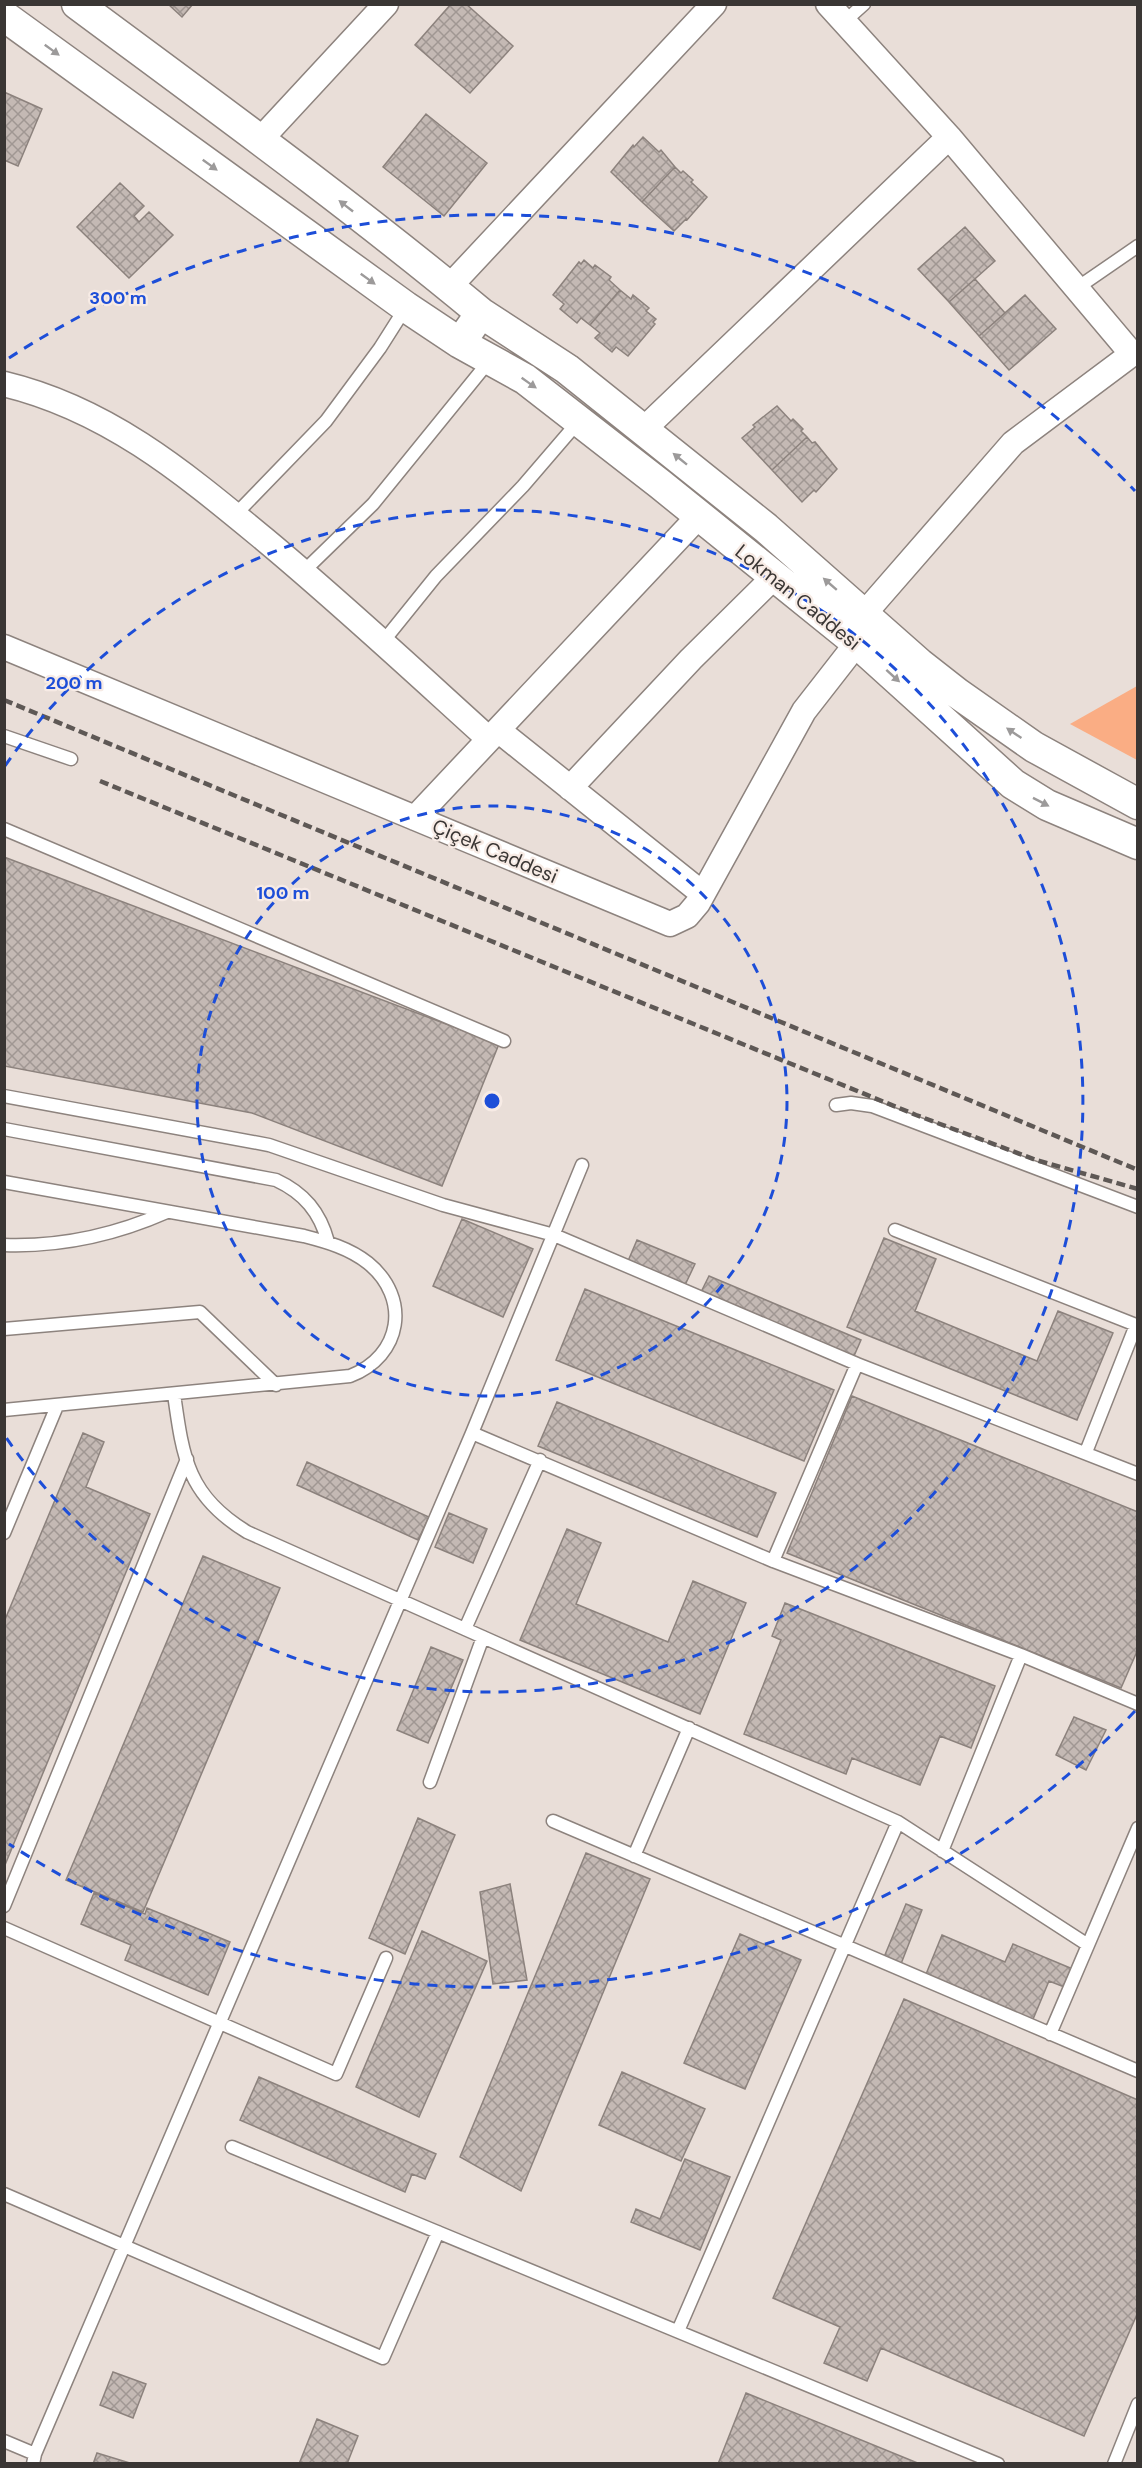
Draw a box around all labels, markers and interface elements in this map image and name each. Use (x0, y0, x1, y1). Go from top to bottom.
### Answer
one-way arrow (44, 44, 59, 56)
one-way arrow (201, 159, 217, 171)
one-way arrow (339, 201, 354, 213)
one-way arrow (360, 273, 375, 285)
text: 300 m (89, 286, 147, 310)
one-way arrow (520, 377, 536, 389)
one-way arrow (673, 454, 688, 466)
street label: Lokman Caddesi (730, 538, 866, 656)
one-way arrow (823, 578, 838, 591)
one-way arrow (886, 669, 900, 683)
text: 200 m (46, 671, 102, 695)
one-way arrow (1006, 728, 1022, 739)
one-way arrow (1033, 797, 1050, 806)
street label: Çiçek Caddesi (428, 813, 562, 889)
text: 100 m (256, 881, 310, 905)
centre of rings (482, 1091, 502, 1111)

